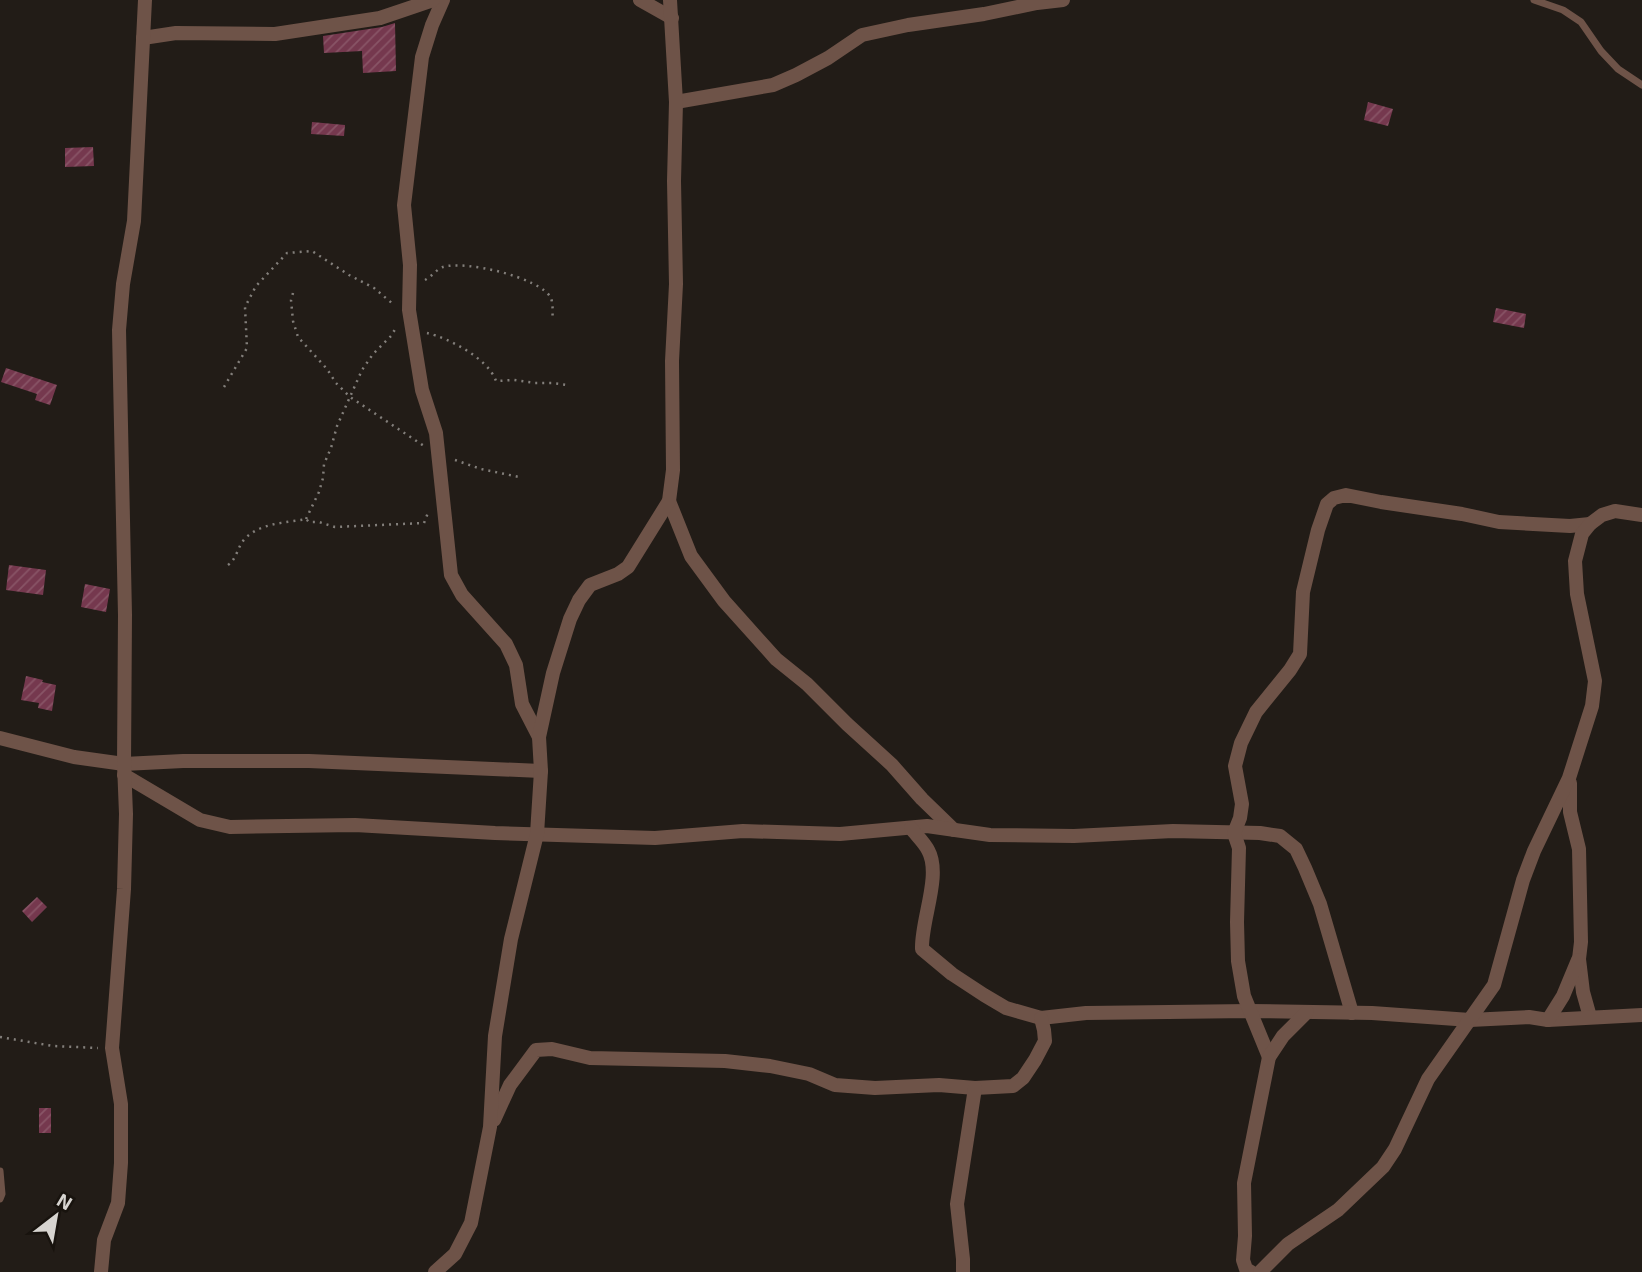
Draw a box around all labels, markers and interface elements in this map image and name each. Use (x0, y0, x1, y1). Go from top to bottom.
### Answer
north arrow (21, 1181, 91, 1251)
text: N (53, 1188, 77, 1214)

